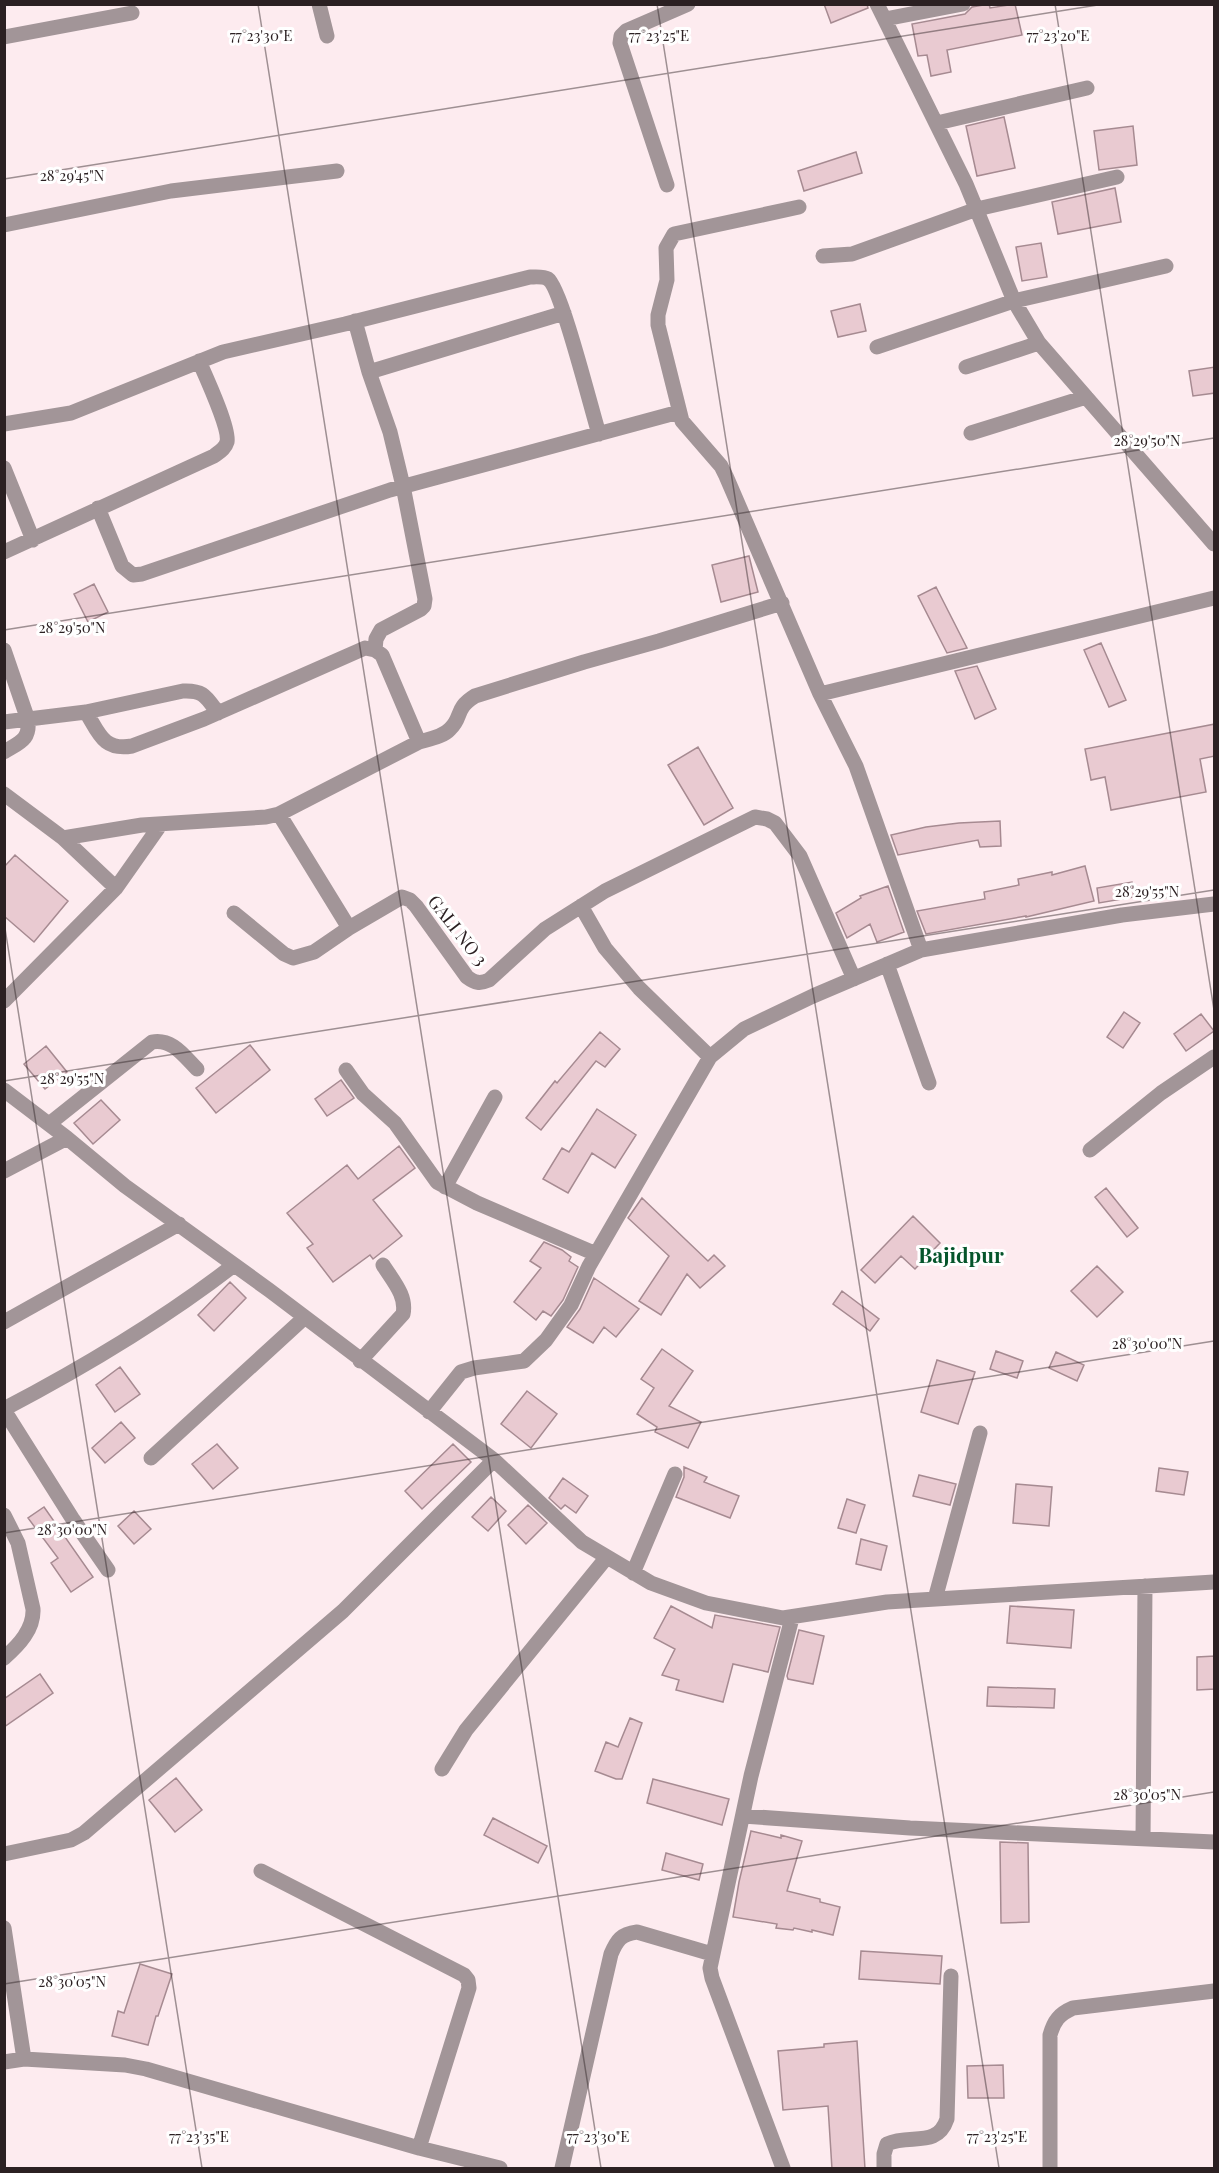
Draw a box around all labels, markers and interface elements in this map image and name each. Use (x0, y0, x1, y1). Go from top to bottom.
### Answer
text: 77°23'30"E (230, 25, 292, 45)
text: 77°23'25"E (629, 25, 689, 45)
text: 77°23'20"E (1026, 25, 1090, 45)
text: 28°29'45"N (40, 165, 105, 185)
text: 28°29'50"N (1113, 430, 1181, 450)
text: 28°29'50"N (38, 617, 106, 637)
text: 28°29'55"N (1115, 881, 1180, 901)
street label: GALI NO 3 (423, 890, 493, 970)
text: 28°29'55"N (40, 1068, 105, 1088)
district label: Bajidpur (918, 1240, 1004, 1268)
text: 28°30'00"N (1112, 1333, 1183, 1353)
text: 28°30'00"N (37, 1519, 108, 1539)
text: 28°30'05"N (1113, 1784, 1181, 1804)
text: 28°30'05"N (38, 1971, 106, 1991)
text: 77°23'35"E (169, 2126, 229, 2146)
text: 77°23'30"E (567, 2126, 629, 2146)
text: 77°23'25"E (967, 2126, 1027, 2146)

